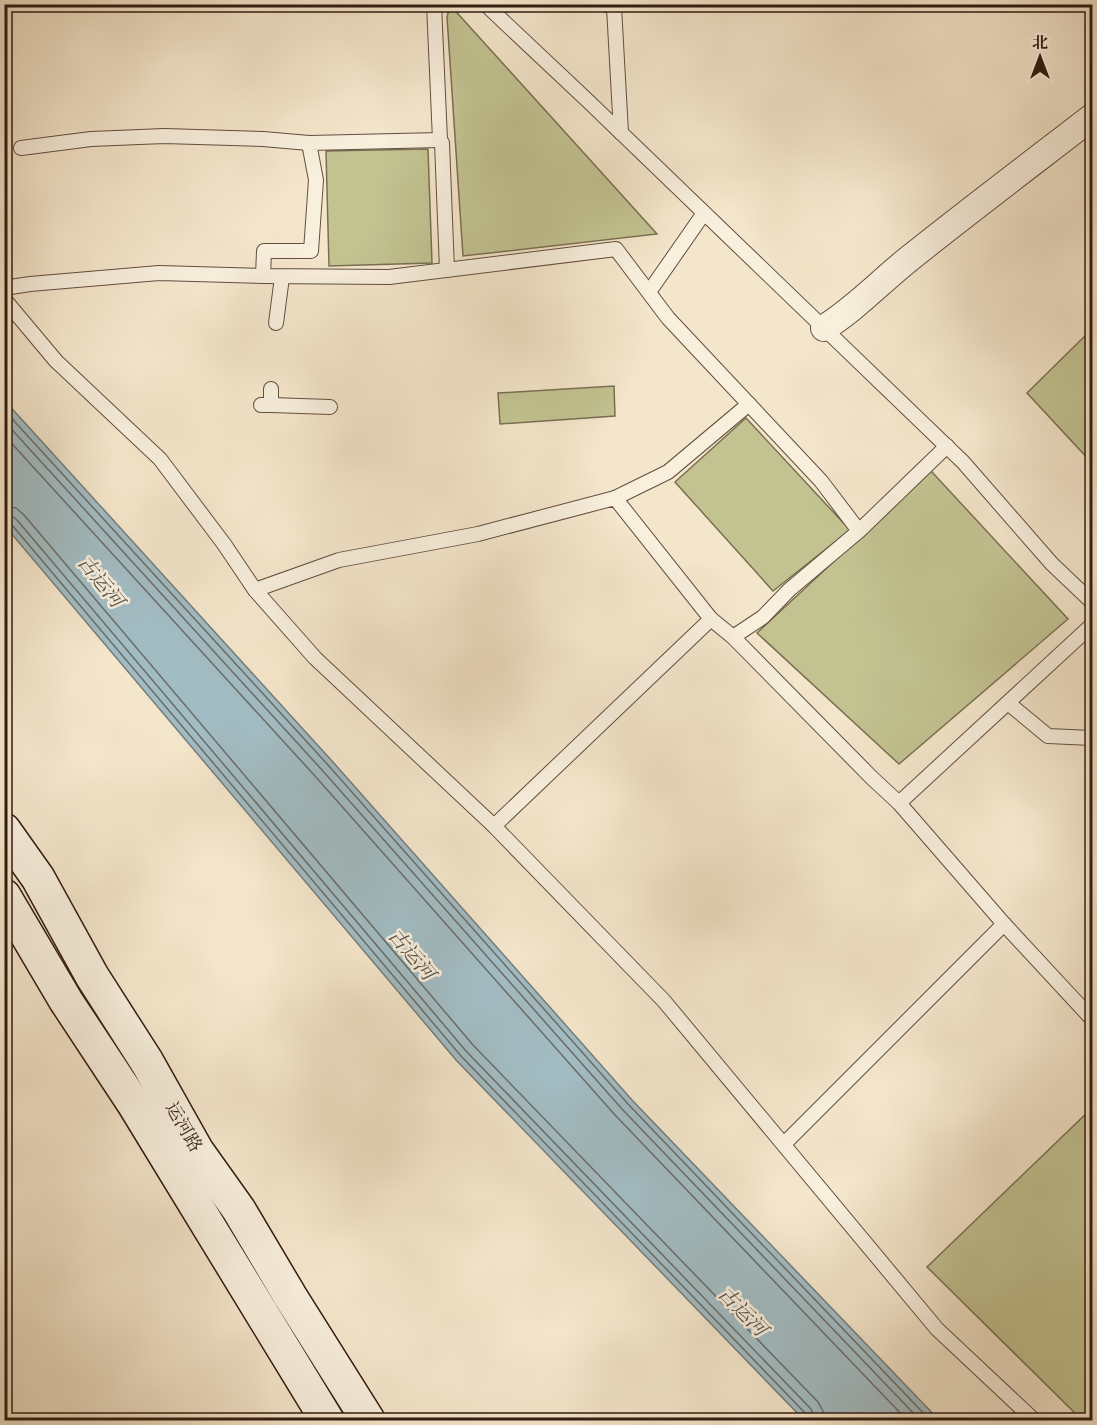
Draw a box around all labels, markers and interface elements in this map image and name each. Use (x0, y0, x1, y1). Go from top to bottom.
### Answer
north arrow (1010, 27, 1070, 87)
text: 北 (1032, 32, 1048, 54)
water label: 古运河 (71, 550, 132, 615)
water label: 古运河 (382, 923, 443, 988)
street label: 运河路 (160, 1098, 208, 1156)
water label: 古运河 (712, 1280, 775, 1344)

